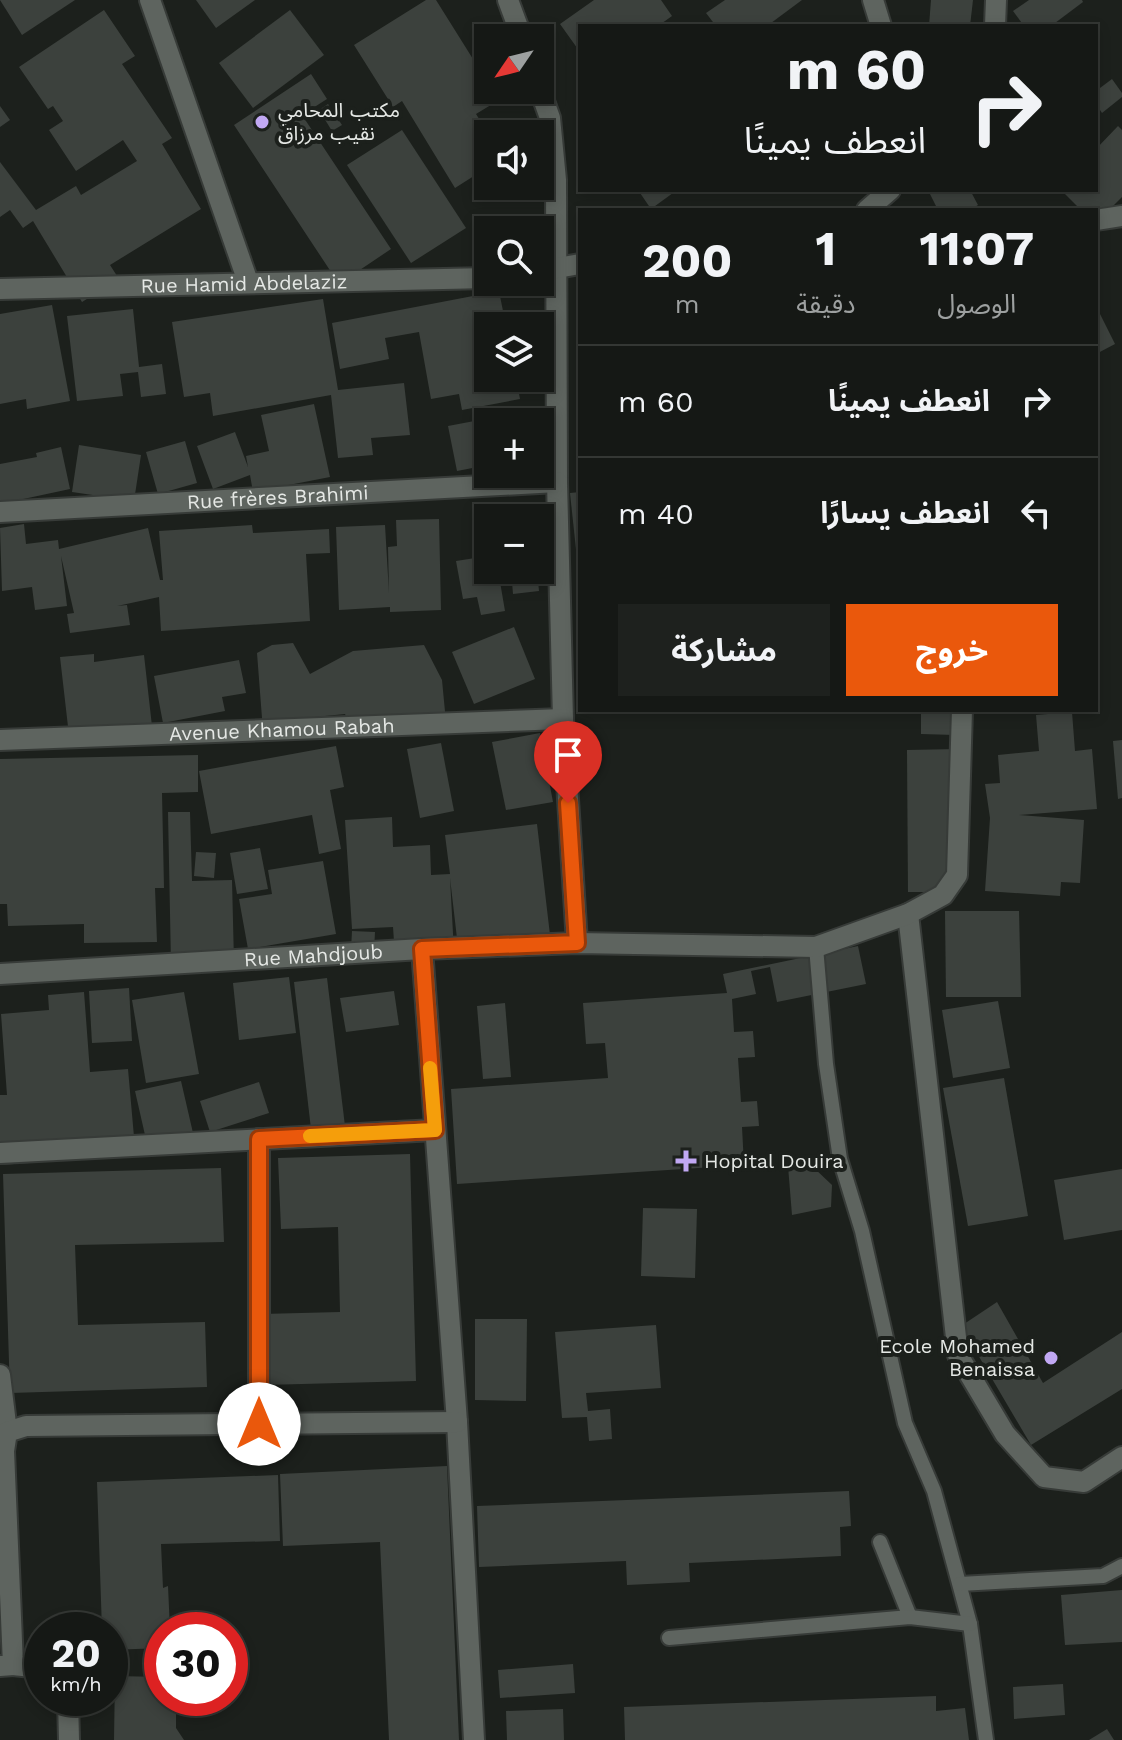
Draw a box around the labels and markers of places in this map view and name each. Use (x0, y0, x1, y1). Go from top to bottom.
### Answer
place label: مكتب المحامي نقيب مرزاق (278, 98, 400, 145)
marker: مكتب المحامي نقيب مرزاق (253, 113, 271, 131)
pin (534, 721, 602, 803)
place label: Hopital Douira (704, 1149, 844, 1173)
marker: Hopital Douira (675, 1150, 697, 1172)
place label: Ecole Mohamed Benaissa (879, 1334, 1035, 1381)
marker: Ecole Mohamed Benaissa (1042, 1349, 1060, 1367)

